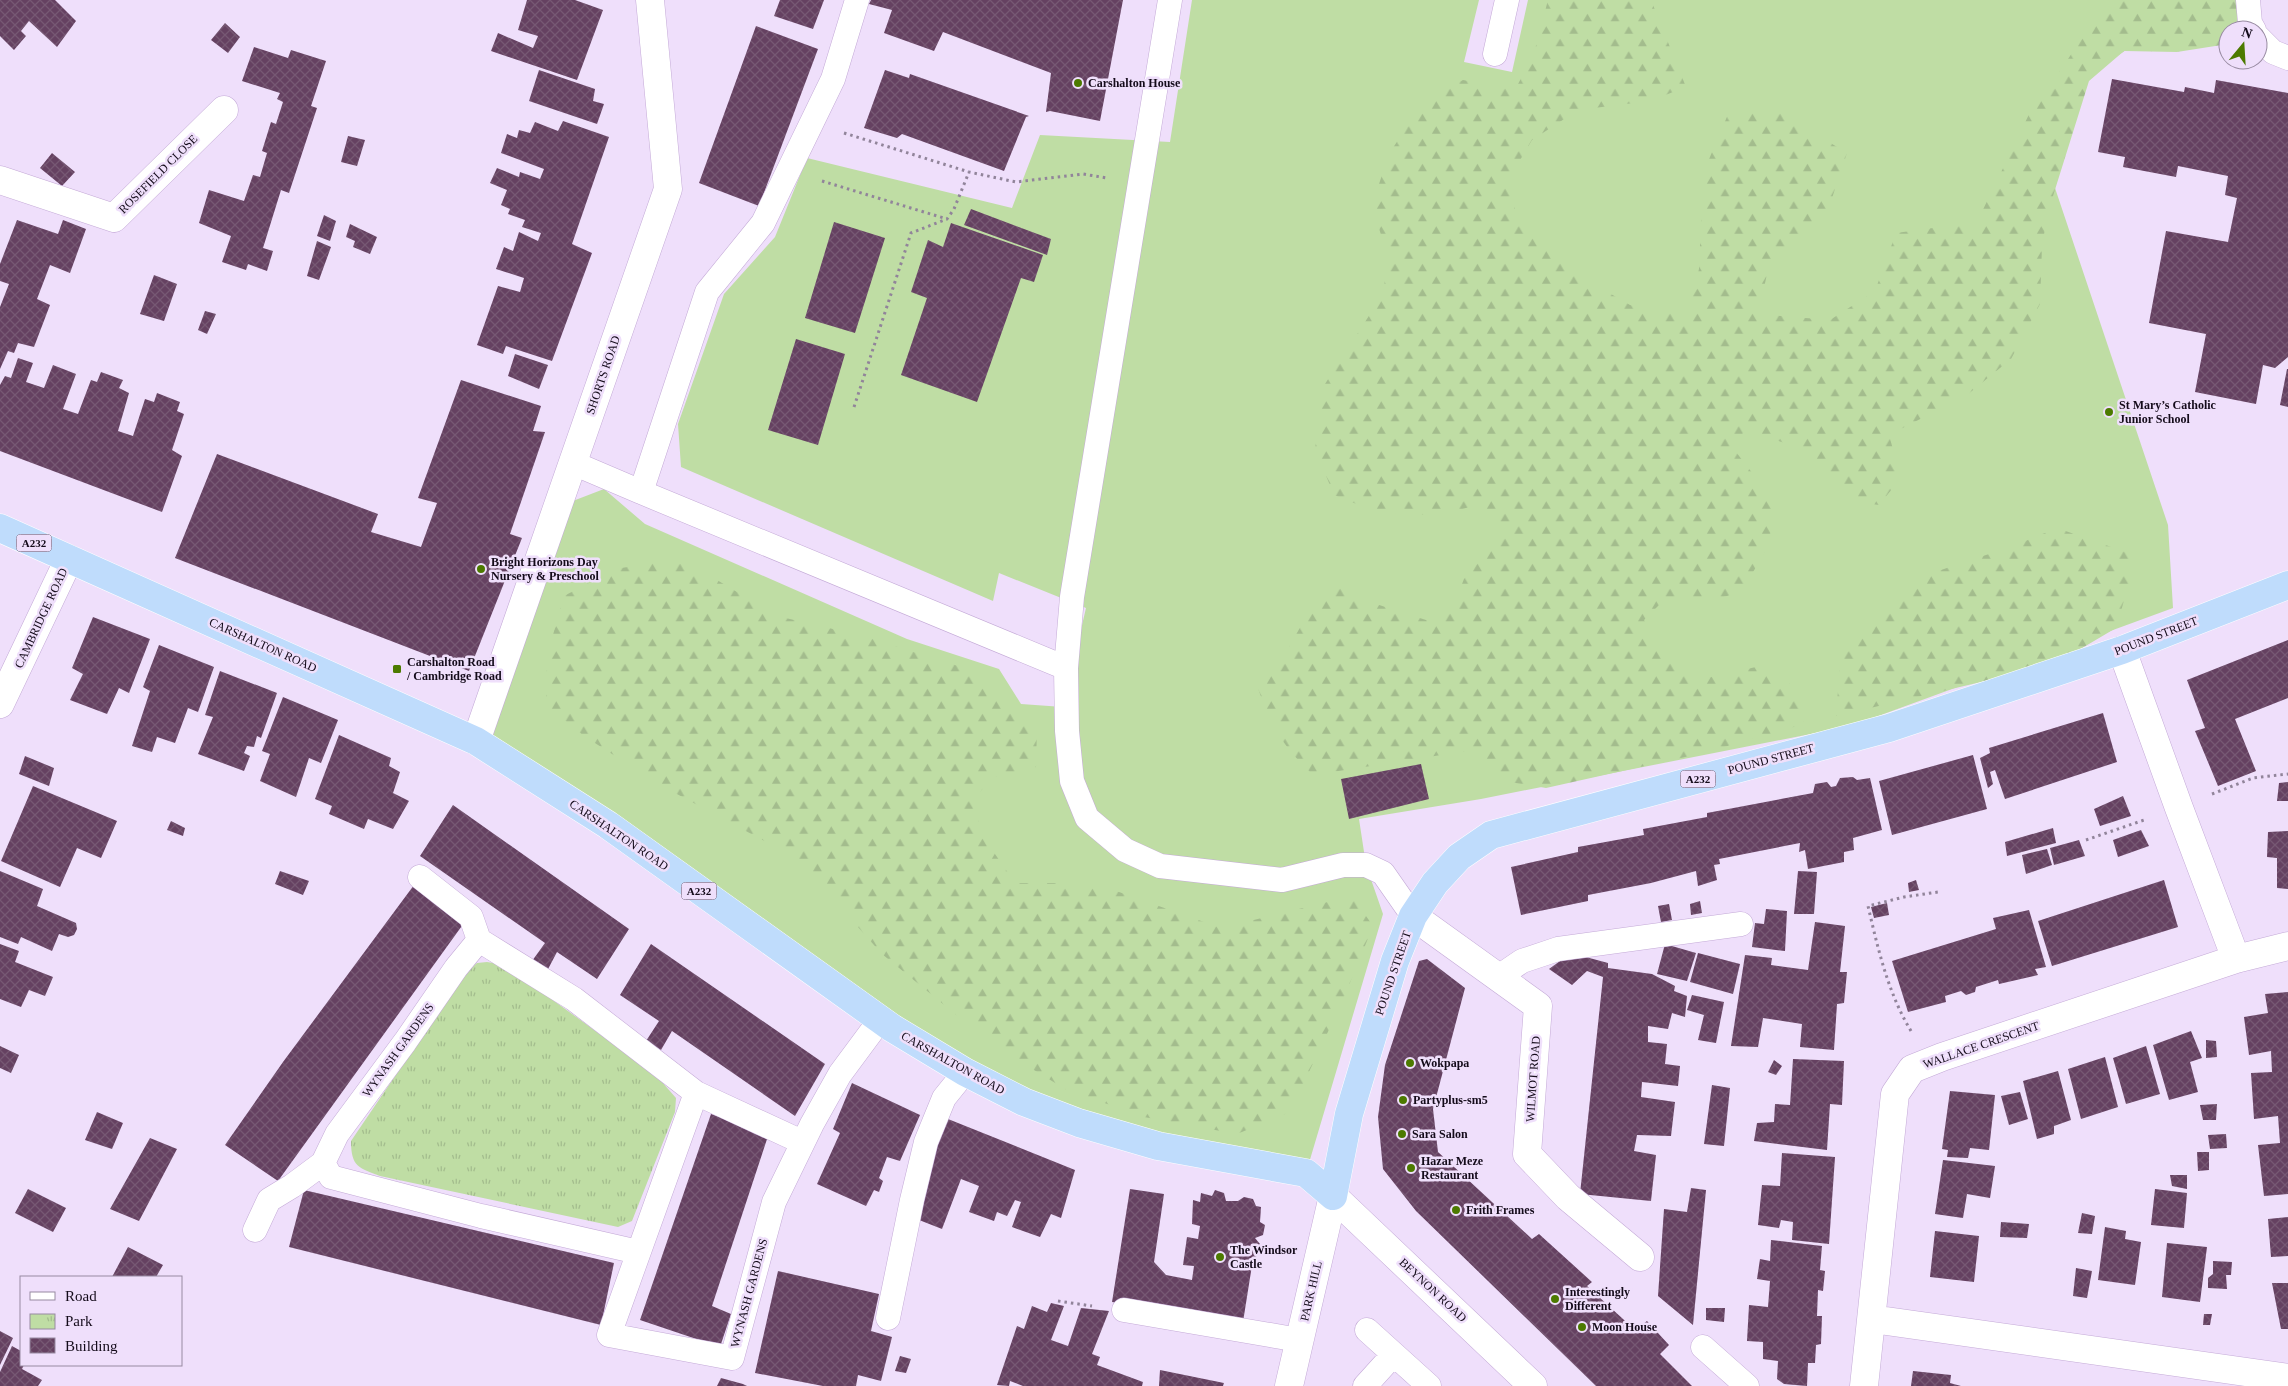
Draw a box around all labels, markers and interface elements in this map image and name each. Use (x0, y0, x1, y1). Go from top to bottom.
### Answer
north arrow (2218, 20, 2268, 70)
text: N (2240, 24, 2254, 42)
place label: Carshalton House (1088, 76, 1181, 90)
marker: Carshalton House (1072, 77, 1084, 89)
street label: ROSEFIELD CLOSE (116, 132, 200, 216)
street label: SHORTS ROAD (583, 334, 623, 416)
place label: St Mary’s Catholic Junior School (2119, 398, 2217, 426)
marker: St Mary’s Catholic Junior School (2103, 406, 2115, 418)
road number: A232 (16, 534, 52, 552)
place label: Bright Horizons Day Nursery & Preschool (491, 555, 599, 583)
marker: Bright Horizons Day Nursery & Preschool (475, 563, 487, 575)
street label: CAMBRIDGE ROAD (12, 565, 71, 670)
street label: POUND STREET (2112, 613, 2200, 658)
street label: CARSHALTON ROAD (207, 615, 319, 675)
place label: Carshalton Road / Cambridge Road (406, 655, 502, 683)
marker: Carshalton Road / Cambridge Road (391, 663, 403, 675)
street label: POUND STREET (1727, 741, 1816, 777)
road number: A232 (1680, 771, 1716, 788)
street label: CARSHALTON ROAD (567, 797, 671, 874)
road number: A232 (682, 882, 716, 899)
street label: POUND STREET (1372, 928, 1414, 1017)
street label: WYNASH GARDENS (359, 1000, 437, 1100)
street label: WALLACE CRESCENT (1921, 1018, 2041, 1071)
street label: CARSHALTON ROAD (899, 1029, 1008, 1097)
street label: WILMOT ROAD (1523, 1035, 1543, 1122)
place label: Wokpapa (1420, 1056, 1469, 1070)
marker: Wokpapa (1404, 1057, 1416, 1069)
place label: Partyplus-sm5 (1413, 1093, 1488, 1107)
marker: Partyplus-sm5 (1397, 1094, 1409, 1106)
place label: Sara Salon (1412, 1127, 1468, 1141)
marker: Sara Salon (1396, 1128, 1408, 1140)
place label: Hazar Meze Restaurant (1421, 1154, 1484, 1182)
marker: Hazar Meze Restaurant (1405, 1162, 1417, 1174)
place label: Frith Frames (1466, 1203, 1535, 1217)
marker: Frith Frames (1450, 1204, 1462, 1216)
street label: WYNASH GARDENS (728, 1237, 770, 1349)
place label: The Windsor Castle (1230, 1243, 1298, 1271)
marker: The Windsor Castle (1214, 1251, 1226, 1263)
street label: BEYNON ROAD (1396, 1255, 1470, 1325)
street label: PARK HILL (1297, 1260, 1325, 1322)
legend (20, 1276, 182, 1366)
place label: Interestingly Different (1565, 1285, 1630, 1313)
text: Road (65, 1288, 97, 1304)
marker: Interestingly Different (1549, 1293, 1561, 1305)
text: Park (65, 1313, 93, 1329)
place label: Moon House (1592, 1320, 1658, 1334)
marker: Moon House (1576, 1321, 1588, 1333)
text: Building (65, 1338, 118, 1354)

